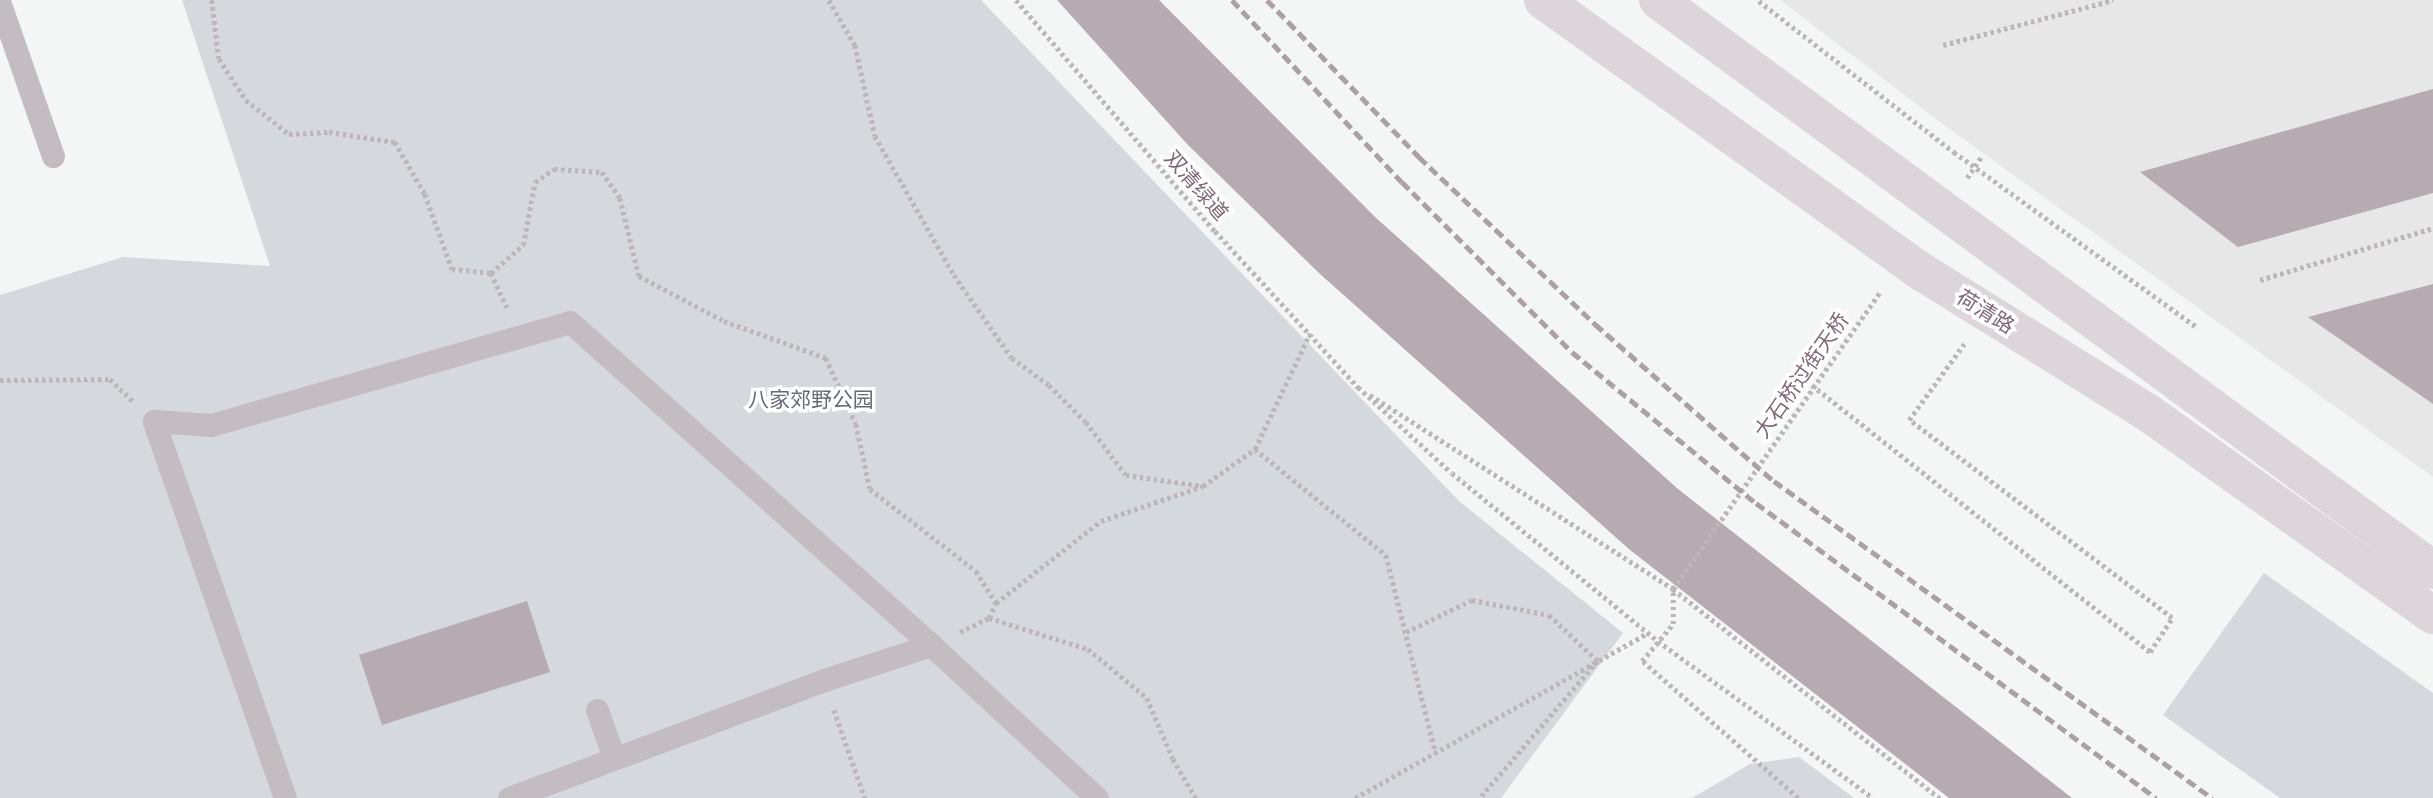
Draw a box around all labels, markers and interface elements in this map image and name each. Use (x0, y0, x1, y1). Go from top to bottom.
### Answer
street label: 双清绿道 (1160, 145, 1234, 225)
street label: 荷清路 (1953, 284, 2019, 338)
street label: 大石桥过街天桥 (1749, 308, 1853, 442)
park label: 八家郊野公园 (748, 386, 874, 412)

